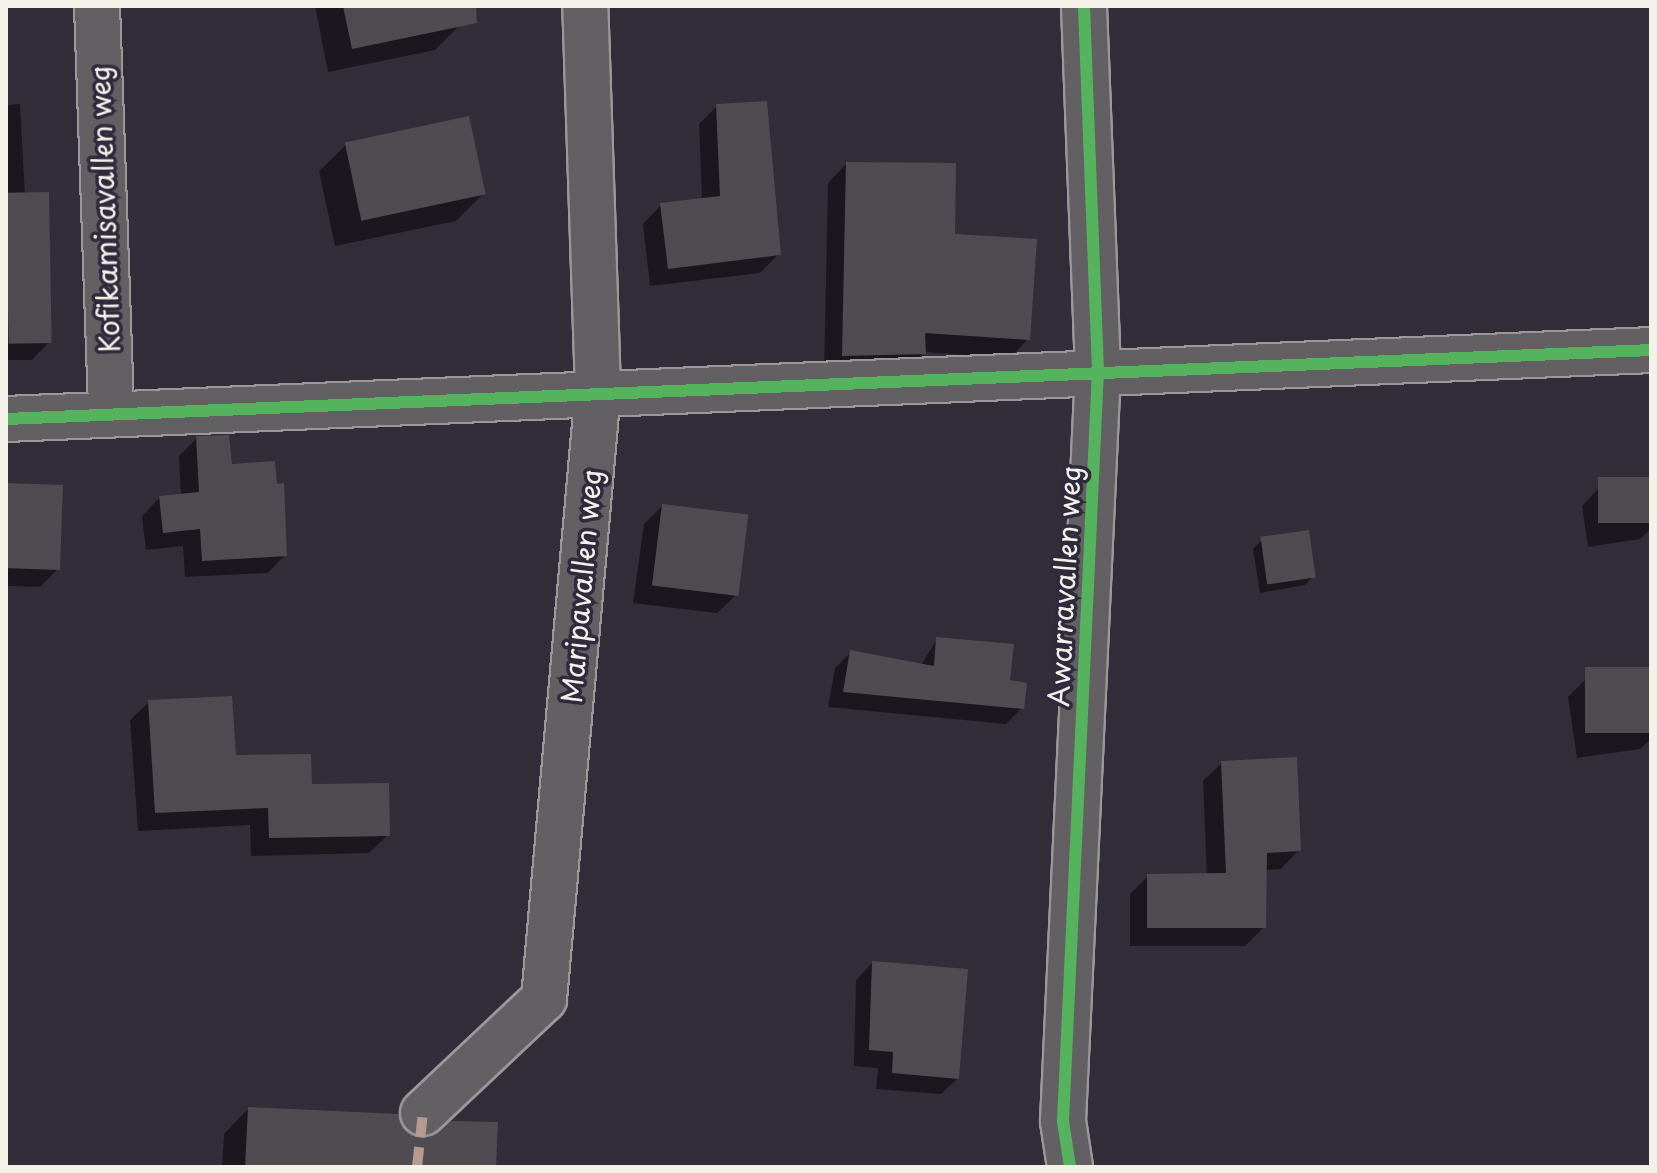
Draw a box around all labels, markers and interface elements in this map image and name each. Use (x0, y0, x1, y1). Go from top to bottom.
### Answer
street label: Kofikamisavallen weg (82, 63, 126, 355)
street label: Awarravallen weg (1041, 463, 1087, 709)
street label: Maripavallen weg (554, 466, 608, 706)

